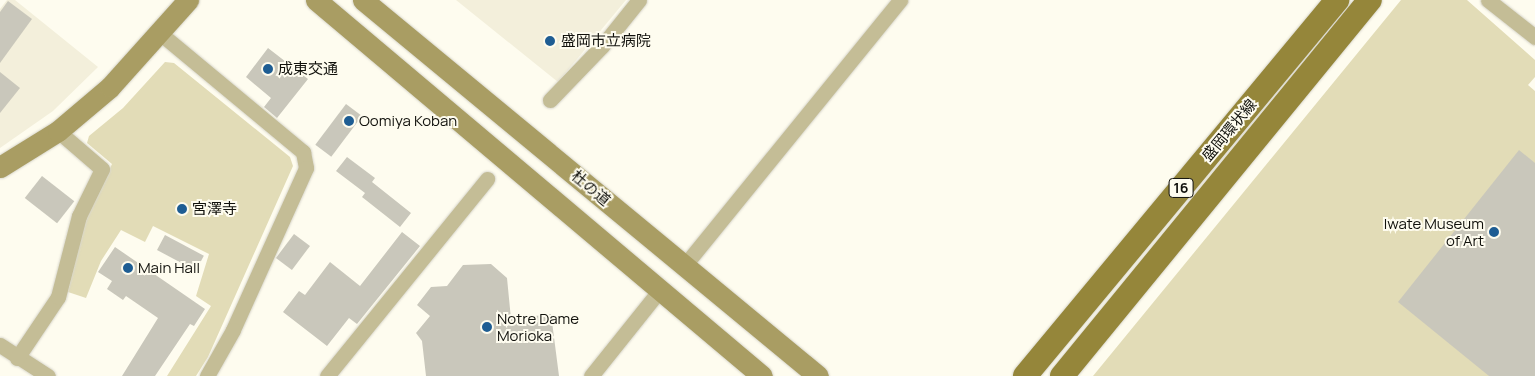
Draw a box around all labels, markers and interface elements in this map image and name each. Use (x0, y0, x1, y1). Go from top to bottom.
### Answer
place label: 盛岡市立病院 (561, 32, 651, 50)
marker: 盛岡市立病院 (543, 34, 557, 48)
place label: 成東交通 (278, 60, 338, 78)
marker: 成東交通 (262, 63, 274, 75)
street label: 盛岡環状線 (1198, 95, 1260, 165)
place label: Oomiya Koban (359, 112, 457, 130)
marker: Oomiya Koban (343, 115, 355, 127)
street label: 杜の道 (568, 167, 614, 209)
road number: 16 (1168, 177, 1194, 200)
place label: 宮澤寺 (192, 200, 237, 218)
marker: 宮澤寺 (176, 203, 188, 215)
place label: Iwate Museum of Art (1384, 214, 1484, 249)
marker: Iwate Museum of Art (1488, 226, 1500, 238)
place label: Main Hall (138, 259, 200, 277)
marker: Main Hall (122, 262, 134, 274)
place label: Notre Dame Morioka (497, 309, 579, 344)
marker: Notre Dame Morioka (481, 321, 493, 333)

